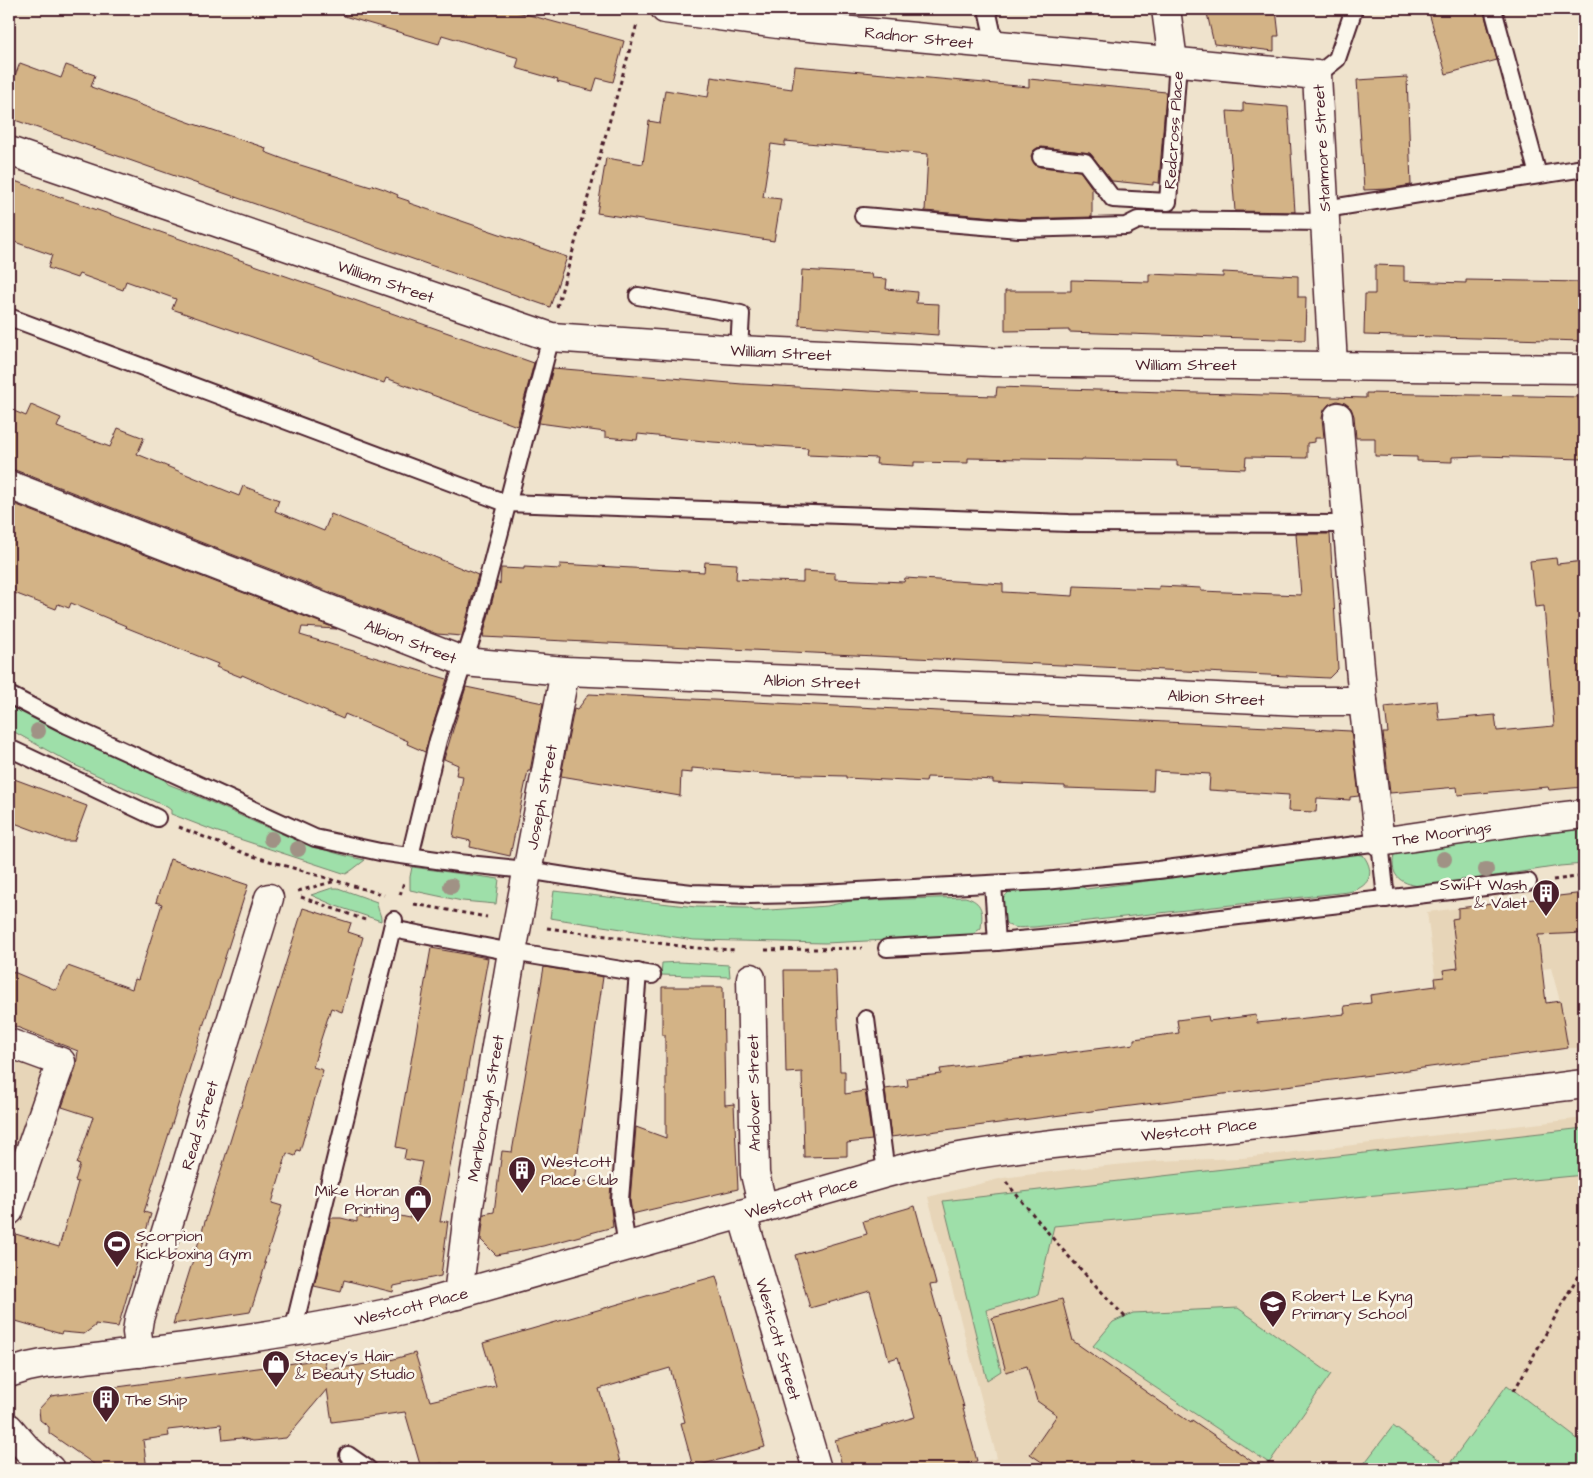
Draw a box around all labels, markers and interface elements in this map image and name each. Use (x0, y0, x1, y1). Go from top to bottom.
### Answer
street label: Radnor Street (863, 21, 975, 55)
street label: Redcross Place (1159, 70, 1189, 190)
street label: Stanmore Street (1308, 83, 1336, 212)
street label: William Street (334, 255, 438, 309)
street label: William Street (730, 339, 833, 367)
street label: William Street (1135, 354, 1237, 376)
street label: Albion Street (361, 614, 460, 670)
street label: Albion Street (763, 669, 861, 695)
street label: Albion Street (1167, 684, 1265, 712)
street label: Joseph Street (521, 742, 563, 852)
street label: The Moorings (1391, 816, 1493, 853)
place label: Swift Wash & Valet (1440, 874, 1528, 914)
building icon: Swift Wash & Valet (1531, 878, 1561, 917)
street label: Marlborough Street (462, 1033, 511, 1183)
street label: Andover Street (742, 1034, 766, 1152)
street label: Read Street (176, 1077, 224, 1173)
street label: Westcott Place (1140, 1113, 1258, 1147)
place label: Westcott Place Club (541, 1151, 618, 1191)
building icon: Westcott Place Club (507, 1155, 537, 1194)
street label: Westcott Place (742, 1171, 861, 1225)
place label: Mike Horan Printing (315, 1180, 399, 1221)
shop icon: Mike Horan Printing (403, 1184, 433, 1223)
place label: Scorpion Kickboxing Gym (136, 1225, 252, 1266)
sports icon: Scorpion Kickboxing Gym (102, 1229, 132, 1268)
street label: Westcott Street (750, 1276, 806, 1403)
street label: Westcott Place (352, 1282, 471, 1332)
place label: Robert Le Kyng Primary School (1292, 1285, 1413, 1326)
school or university icon: Robert Le Kyng Primary School (1258, 1289, 1288, 1328)
place label: Stacey's Hair & Beauty Studio (295, 1345, 415, 1386)
shop icon: Stacey's Hair & Beauty Studio (261, 1349, 291, 1388)
building icon: The Ship (91, 1384, 121, 1423)
place label: The Ship (125, 1389, 188, 1411)

